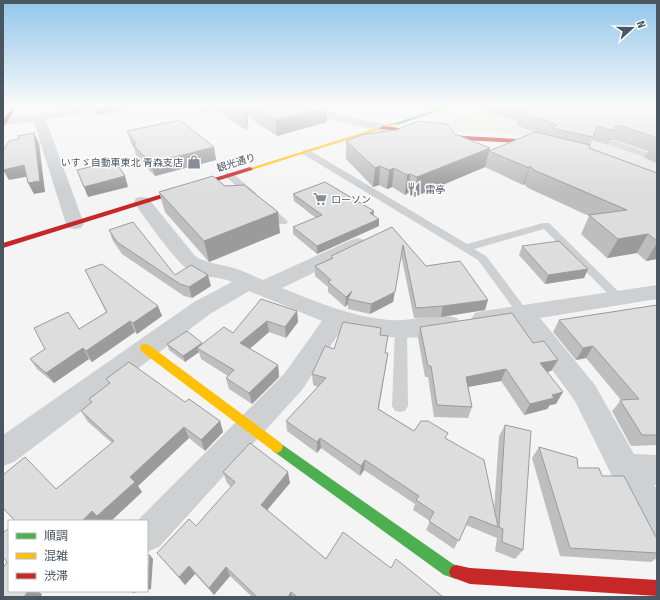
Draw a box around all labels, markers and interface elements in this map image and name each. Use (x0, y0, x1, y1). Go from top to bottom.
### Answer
north arrow (612, 8, 652, 48)
text: N (634, 19, 648, 30)
street label: 観光通り (215, 151, 257, 175)
shop icon: いすゞ自動車東北 青森支店 (186, 154, 202, 170)
place label: いすゞ自動車東北 青森支店 (61, 157, 183, 169)
restaurant icon: 雷亭 (406, 181, 422, 197)
place label: 雷亭 (425, 184, 445, 196)
supermarket icon: ローソン (312, 191, 328, 207)
place label: ローソン (331, 194, 371, 206)
legend (8, 520, 148, 592)
text: 順調 (44, 529, 68, 543)
text: 混雑 (44, 549, 68, 563)
text: 渋滞 (44, 569, 68, 583)

